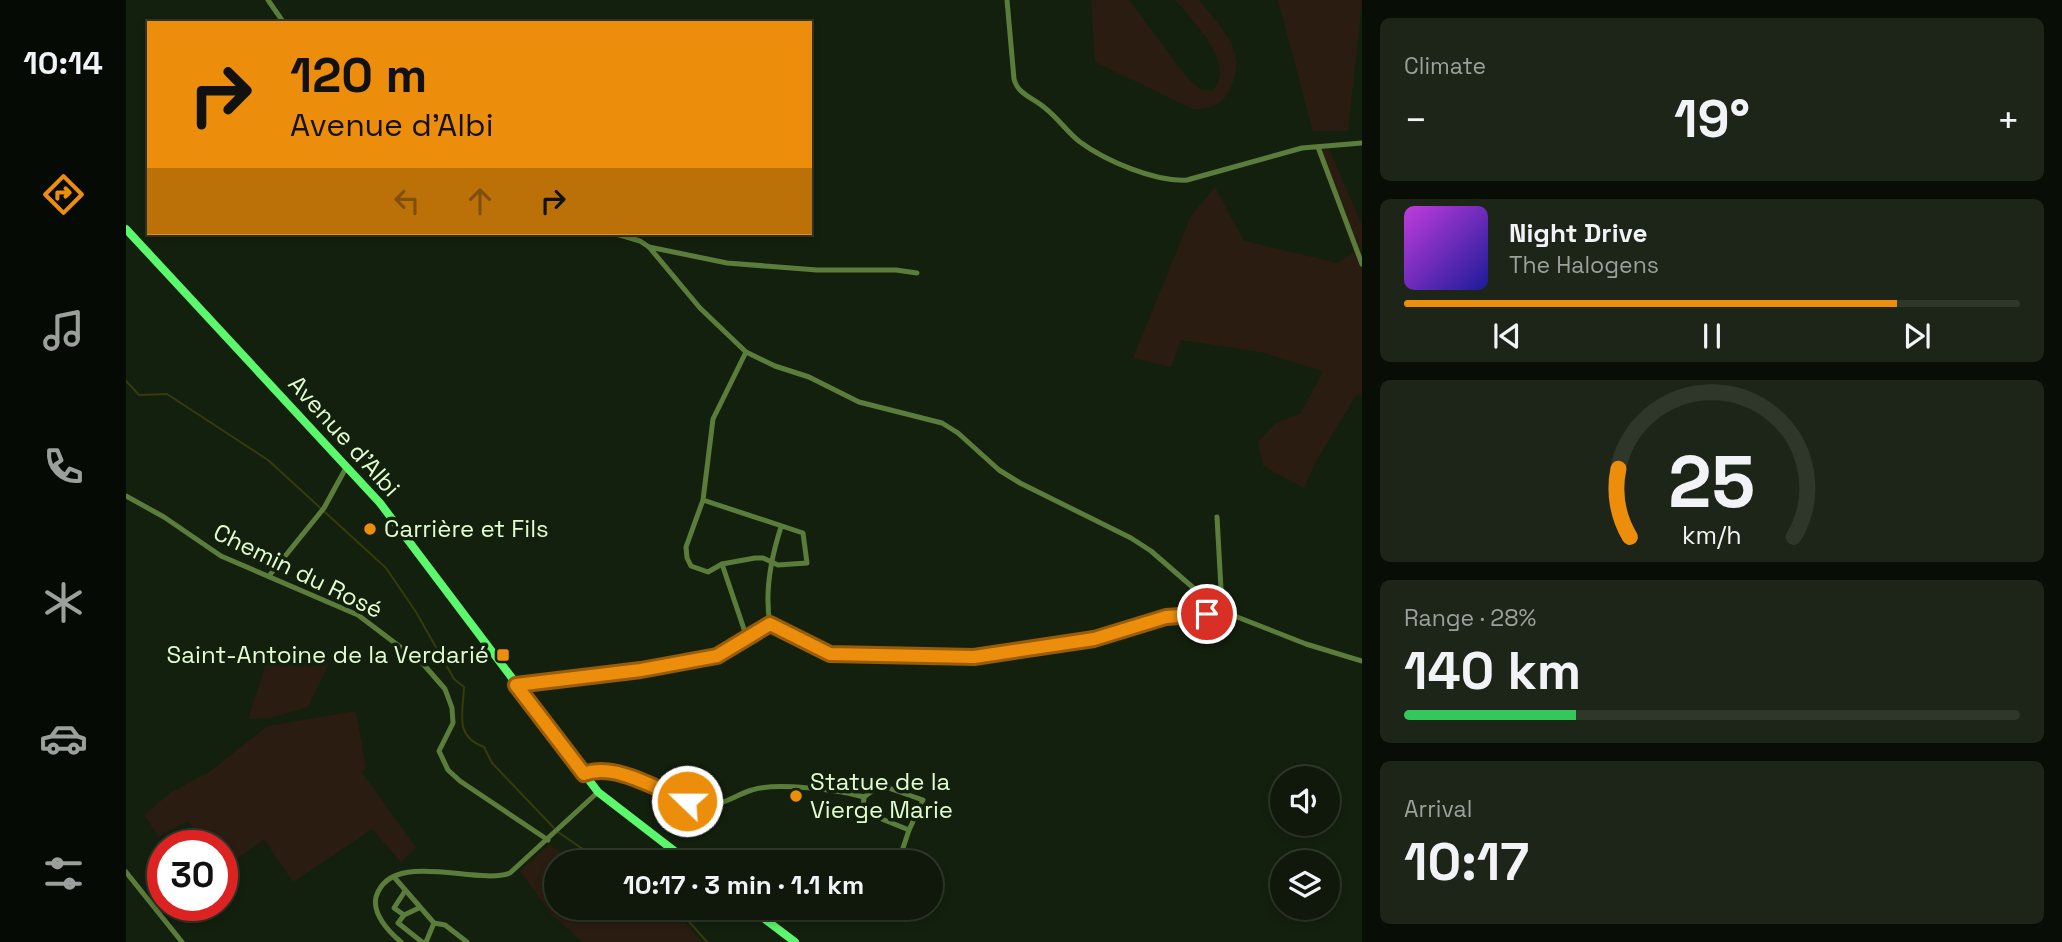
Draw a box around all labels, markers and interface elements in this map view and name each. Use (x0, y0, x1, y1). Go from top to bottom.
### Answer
text: 10:14 (23, 43, 103, 83)
text: 120 m (290, 44, 427, 106)
icon: right (175, 49, 266, 140)
text: Climate (1404, 51, 1486, 81)
text: 19° (1674, 86, 1750, 152)
text: − (1404, 96, 1428, 144)
text: + (1996, 96, 2020, 144)
text: Avenue d'Albi (290, 105, 494, 145)
icon: directions (39, 170, 88, 219)
icon: left (388, 182, 426, 220)
icon: ahead (461, 182, 499, 220)
icon: right (534, 182, 572, 220)
text: Night Drive (1509, 216, 1647, 250)
text: The Halogens (1509, 250, 1659, 280)
icon: music (39, 306, 88, 355)
icon: previous (1488, 317, 1526, 355)
icon: pause (1693, 317, 1731, 355)
icon: next (1898, 317, 1936, 355)
street label: Avenue d'Albi (282, 369, 407, 503)
text: 25 (1669, 435, 1755, 528)
icon: phone (39, 442, 88, 491)
place label: Carrière et Fils (384, 513, 549, 544)
street label: Chemin du Rosé (208, 516, 388, 625)
text: km/h (1682, 519, 1742, 551)
marker: Carrière et Fils (362, 521, 378, 537)
icon: climate (39, 578, 88, 627)
pin (1177, 584, 1237, 644)
icon: arrive (1188, 595, 1226, 633)
text: Range · 28% (1404, 603, 1536, 633)
text: 140 km (1404, 638, 1581, 704)
place label: Saint-Antoine de la Verdarié (167, 639, 489, 670)
marker: Saint-Antoine de la Verdarié (495, 647, 511, 663)
icon: car (39, 714, 88, 763)
position arrow (650, 764, 724, 838)
place label: Statue de la Vierge Marie (810, 766, 953, 825)
map controls (1270, 766, 1340, 920)
button: sound (1270, 766, 1340, 836)
marker: Statue de la Vierge Marie (788, 788, 804, 804)
text: Arrival (1404, 794, 1472, 824)
text: 10:17 (1404, 829, 1529, 895)
speed limit sign: 30 (147, 830, 238, 921)
icon: filters (39, 849, 88, 898)
button: layers (1270, 850, 1340, 920)
text: 10:17 · 3 min · 1.1 km (623, 868, 864, 902)

